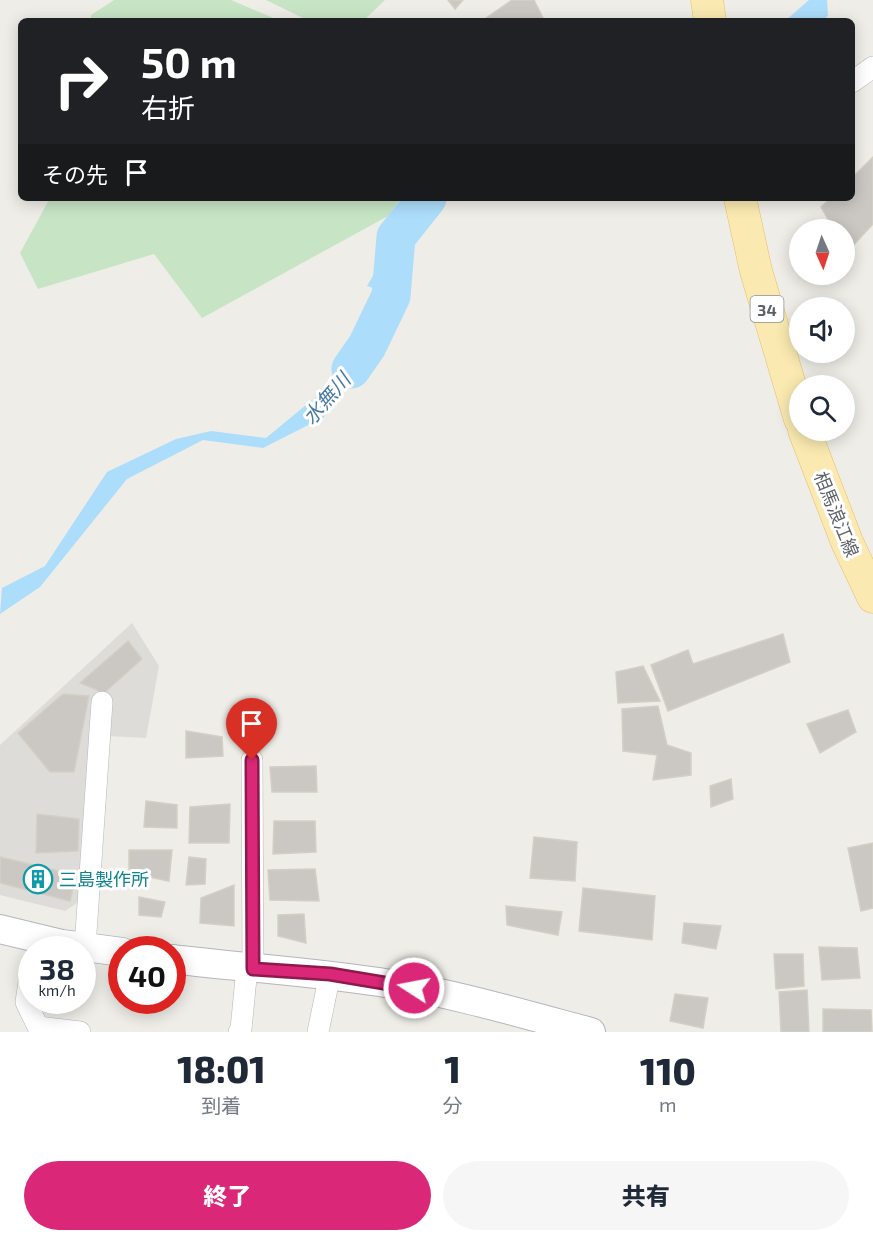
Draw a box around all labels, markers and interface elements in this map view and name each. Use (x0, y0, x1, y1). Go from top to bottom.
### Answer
text: 50 m (141, 36, 237, 86)
icon: right (42, 42, 120, 120)
text: 右折 (141, 91, 195, 123)
icon: arrive (120, 156, 153, 189)
text: その先 (42, 161, 108, 187)
north arrow (789, 219, 855, 285)
map controls (789, 219, 855, 441)
road number: 34 (750, 296, 783, 322)
button: sound (789, 297, 855, 363)
water label: 水無川 (297, 366, 356, 429)
button: search (789, 375, 855, 441)
street label: 相馬浪江線 (810, 468, 864, 560)
pin (226, 698, 277, 760)
icon: arrive (235, 707, 268, 740)
building icon: 三島製作所 (22, 863, 54, 895)
place label: 三島製作所 (59, 868, 149, 890)
speed limit sign: 40 (108, 936, 186, 1014)
text: 38 (39, 950, 75, 986)
position arrow (382, 956, 446, 1020)
text: km/h (38, 981, 76, 999)
text: 18:01 (177, 1047, 265, 1090)
text: 1 (445, 1047, 461, 1090)
text: 110 (640, 1049, 696, 1092)
text: m (659, 1092, 677, 1116)
text: 到着 (201, 1093, 241, 1117)
text: 分 (443, 1093, 463, 1117)
button: 終了 (24, 1161, 431, 1230)
button: 共有 (443, 1161, 849, 1230)

